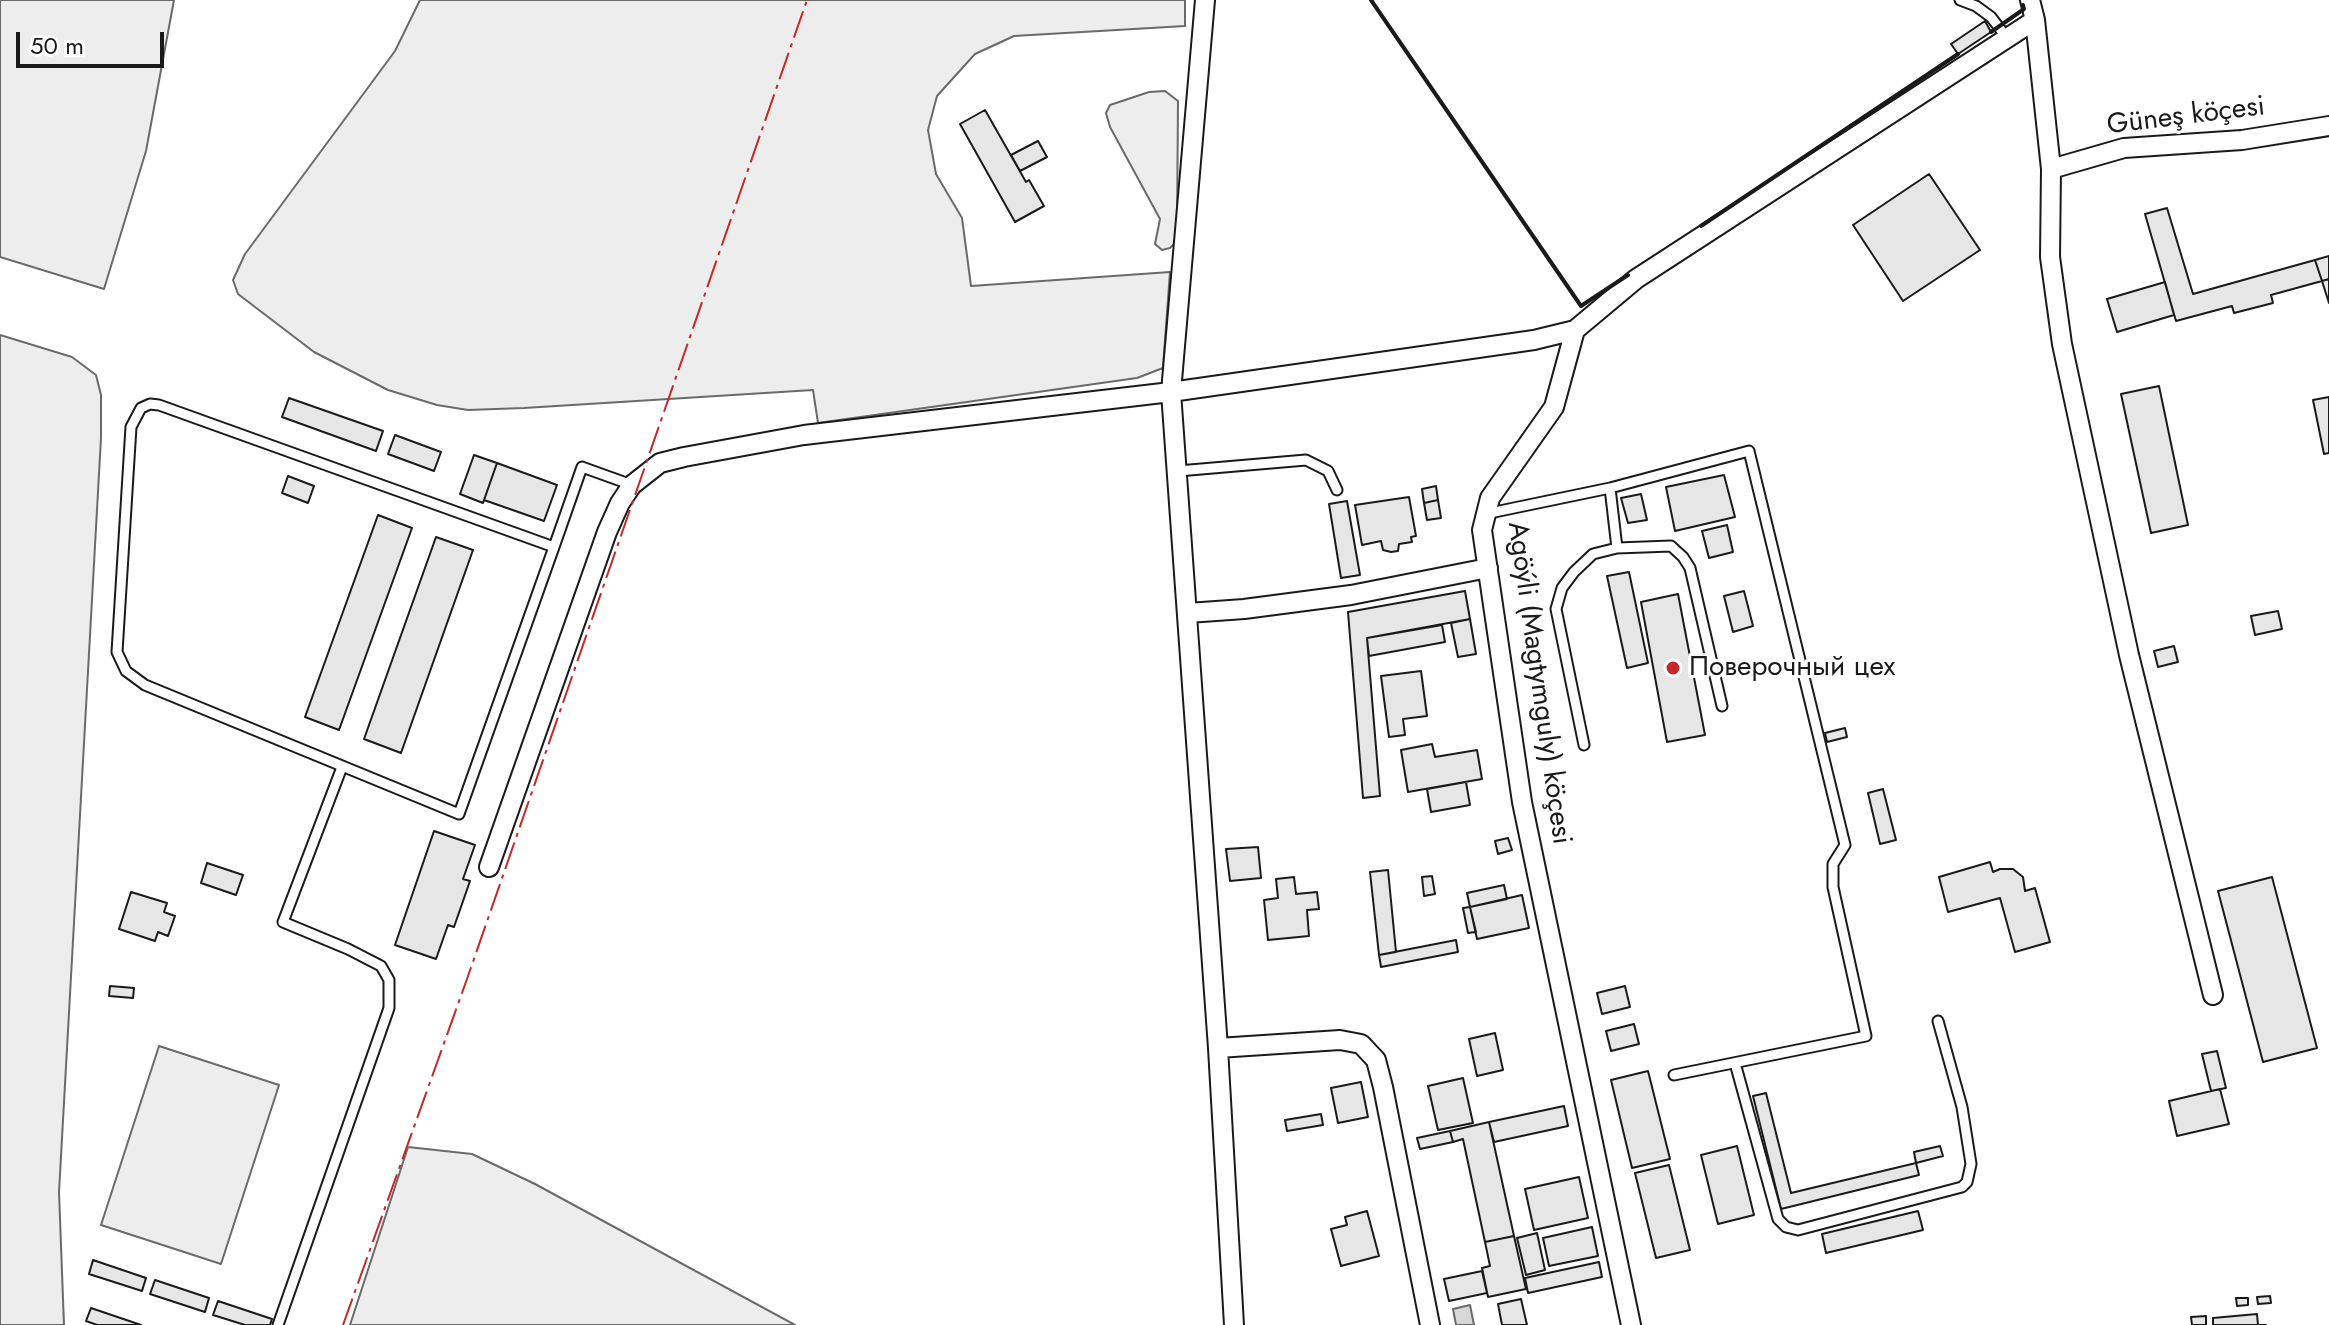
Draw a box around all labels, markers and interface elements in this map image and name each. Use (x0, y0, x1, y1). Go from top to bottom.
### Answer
scale bar (20, 16, 168, 66)
text: 50 m (30, 28, 84, 63)
street label: Güneş köçesi (2105, 91, 2267, 143)
street label: Agöýli (Magtymguly) köçesi (1499, 520, 1577, 846)
place label: Поверочный цех (1689, 651, 1895, 685)
marker: Поверочный цех (1664, 659, 1682, 677)

